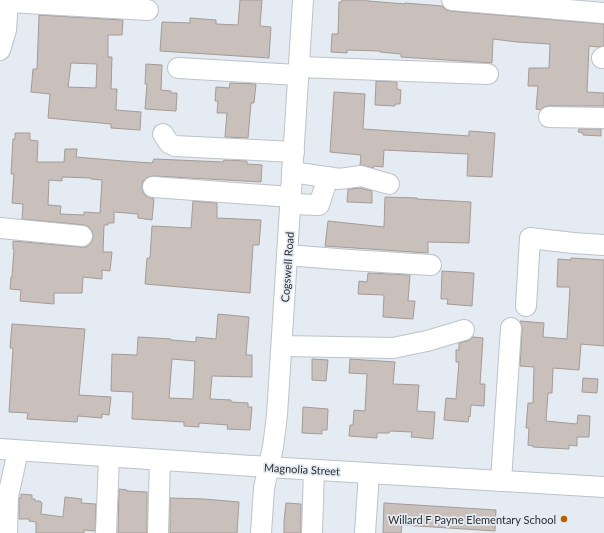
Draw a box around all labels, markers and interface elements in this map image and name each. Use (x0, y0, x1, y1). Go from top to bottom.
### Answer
street label: Cogswell Road (278, 231, 296, 303)
street label: Magnolia Street (264, 461, 340, 477)
place label: Willard F Payne Elementary School (388, 513, 556, 526)
marker: Willard F Payne Elementary School (559, 514, 569, 524)

